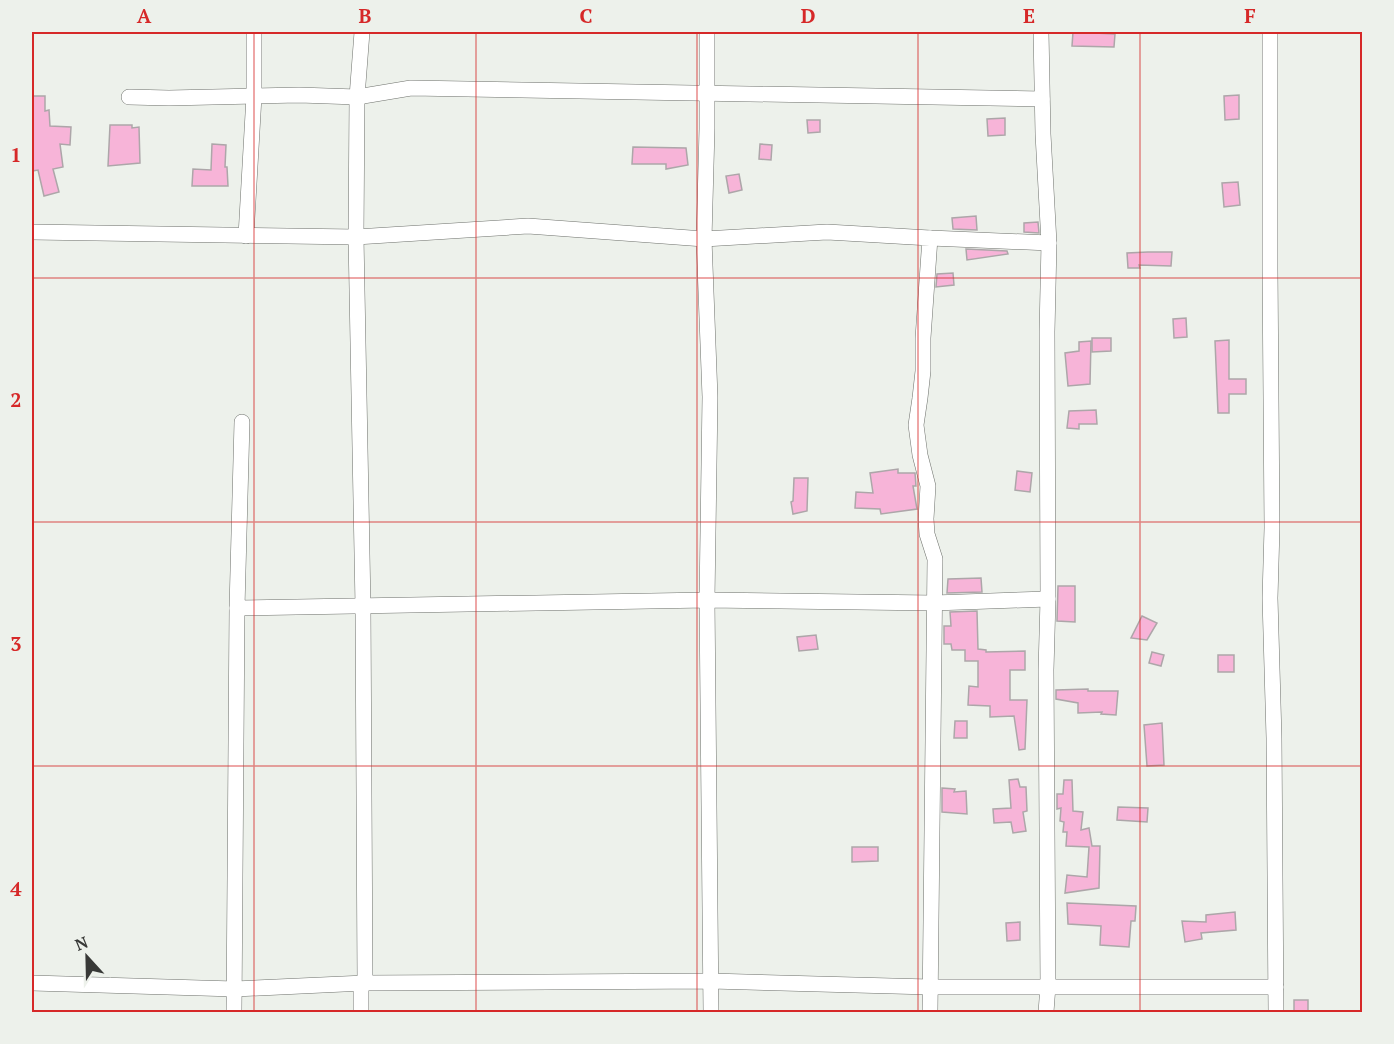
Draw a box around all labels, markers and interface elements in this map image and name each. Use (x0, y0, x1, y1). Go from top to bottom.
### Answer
text: A (137, 2, 152, 29)
text: B (359, 2, 372, 29)
text: C (579, 2, 593, 29)
text: D (801, 2, 815, 29)
text: E (1023, 2, 1035, 29)
text: F (1244, 2, 1256, 29)
text: 1 (10, 141, 22, 168)
text: 2 (10, 386, 22, 413)
text: 3 (10, 630, 22, 657)
text: 4 (10, 875, 22, 902)
north arrow (57, 927, 117, 987)
text: N (72, 931, 91, 956)

